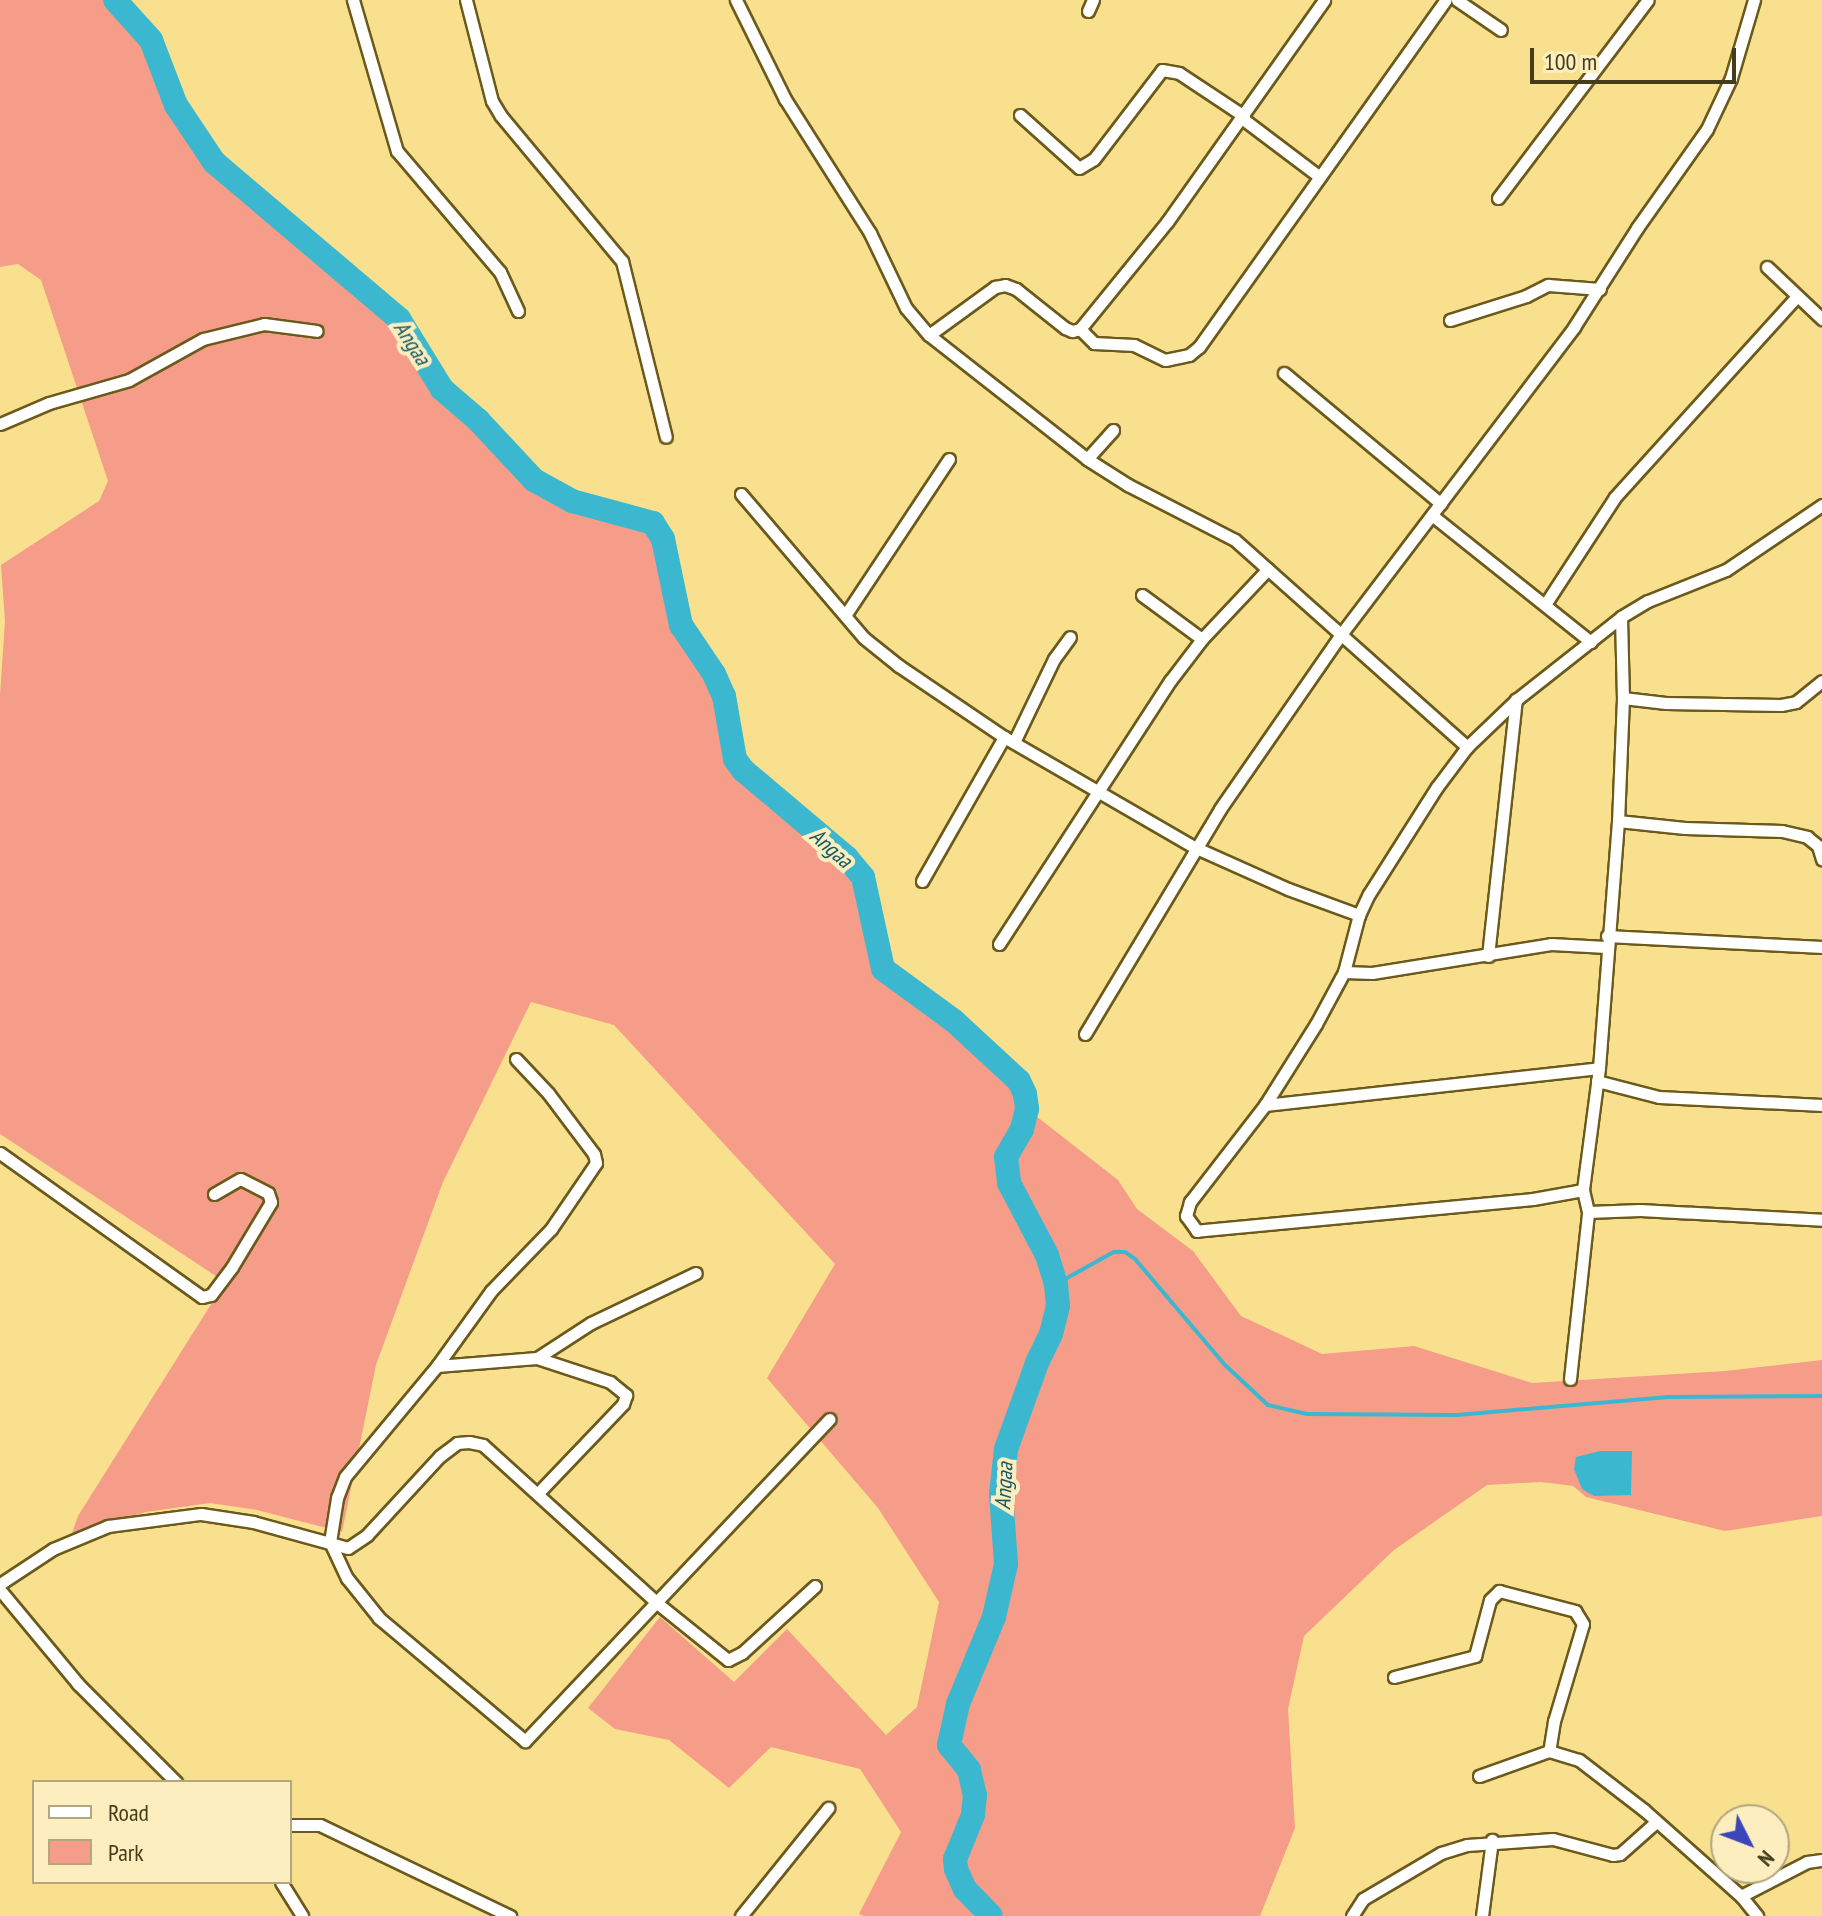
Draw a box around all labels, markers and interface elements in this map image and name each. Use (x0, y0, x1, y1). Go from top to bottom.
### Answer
scale bar (1534, 32, 1740, 82)
text: 100 m (1544, 46, 1597, 77)
water label: Angaa (388, 316, 436, 370)
water label: Angaa (805, 823, 857, 873)
water label: Angaa (990, 1462, 1018, 1510)
legend (32, 1780, 292, 1884)
text: Road (108, 1797, 149, 1828)
north arrow (1710, 1804, 1790, 1884)
text: Park (108, 1837, 144, 1868)
text: N (1752, 1845, 1781, 1873)

